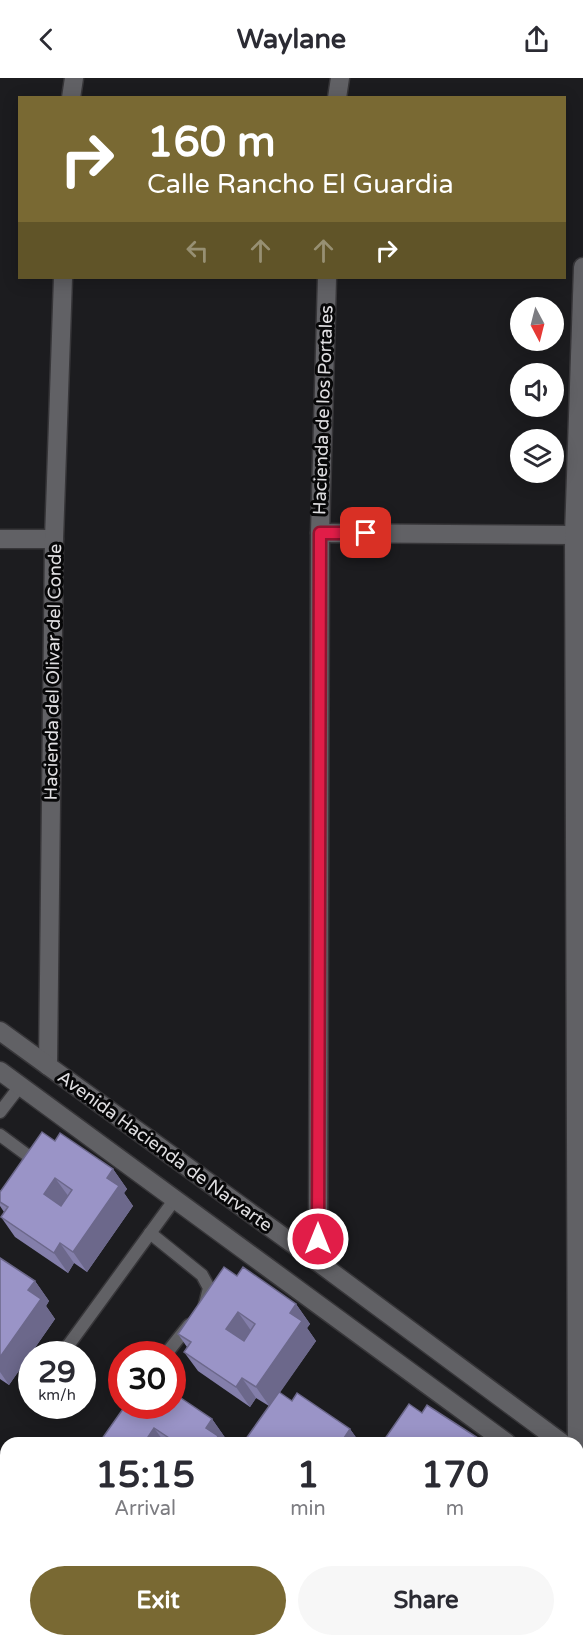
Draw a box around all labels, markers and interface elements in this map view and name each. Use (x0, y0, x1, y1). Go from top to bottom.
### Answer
icon: back (30, 23, 63, 56)
text: Waylane (237, 23, 346, 56)
icon: share (520, 23, 553, 56)
text: 160 m (147, 117, 276, 168)
icon: right (48, 120, 126, 198)
text: Calle Rancho El Guardia (147, 168, 454, 201)
icon: left (181, 234, 214, 267)
icon: ahead (244, 234, 277, 267)
icon: ahead (307, 234, 340, 267)
icon: right (370, 234, 403, 267)
north arrow (510, 297, 564, 351)
map controls (510, 297, 564, 483)
street label: Hacienda de los Portales (308, 305, 338, 515)
button: sound (510, 363, 564, 417)
button: layers (510, 429, 564, 483)
pin (340, 507, 391, 558)
icon: arrive (349, 516, 382, 549)
street label: Hacienda del Olivar del Conde (40, 543, 66, 801)
street label: Avenida Hacienda de Narvarte (53, 1066, 277, 1236)
position arrow (286, 1207, 350, 1271)
speed limit sign: 30 (108, 1341, 186, 1419)
text: 29 (38, 1354, 76, 1391)
text: km/h (38, 1386, 76, 1404)
text: 15:15 (95, 1454, 195, 1497)
text: 1 (297, 1454, 319, 1497)
text: 170 (421, 1454, 489, 1497)
text: Arrival (114, 1497, 176, 1521)
text: min (290, 1497, 326, 1521)
text: m (446, 1497, 464, 1521)
button: Exit (30, 1566, 286, 1635)
button: Share (298, 1566, 554, 1635)

